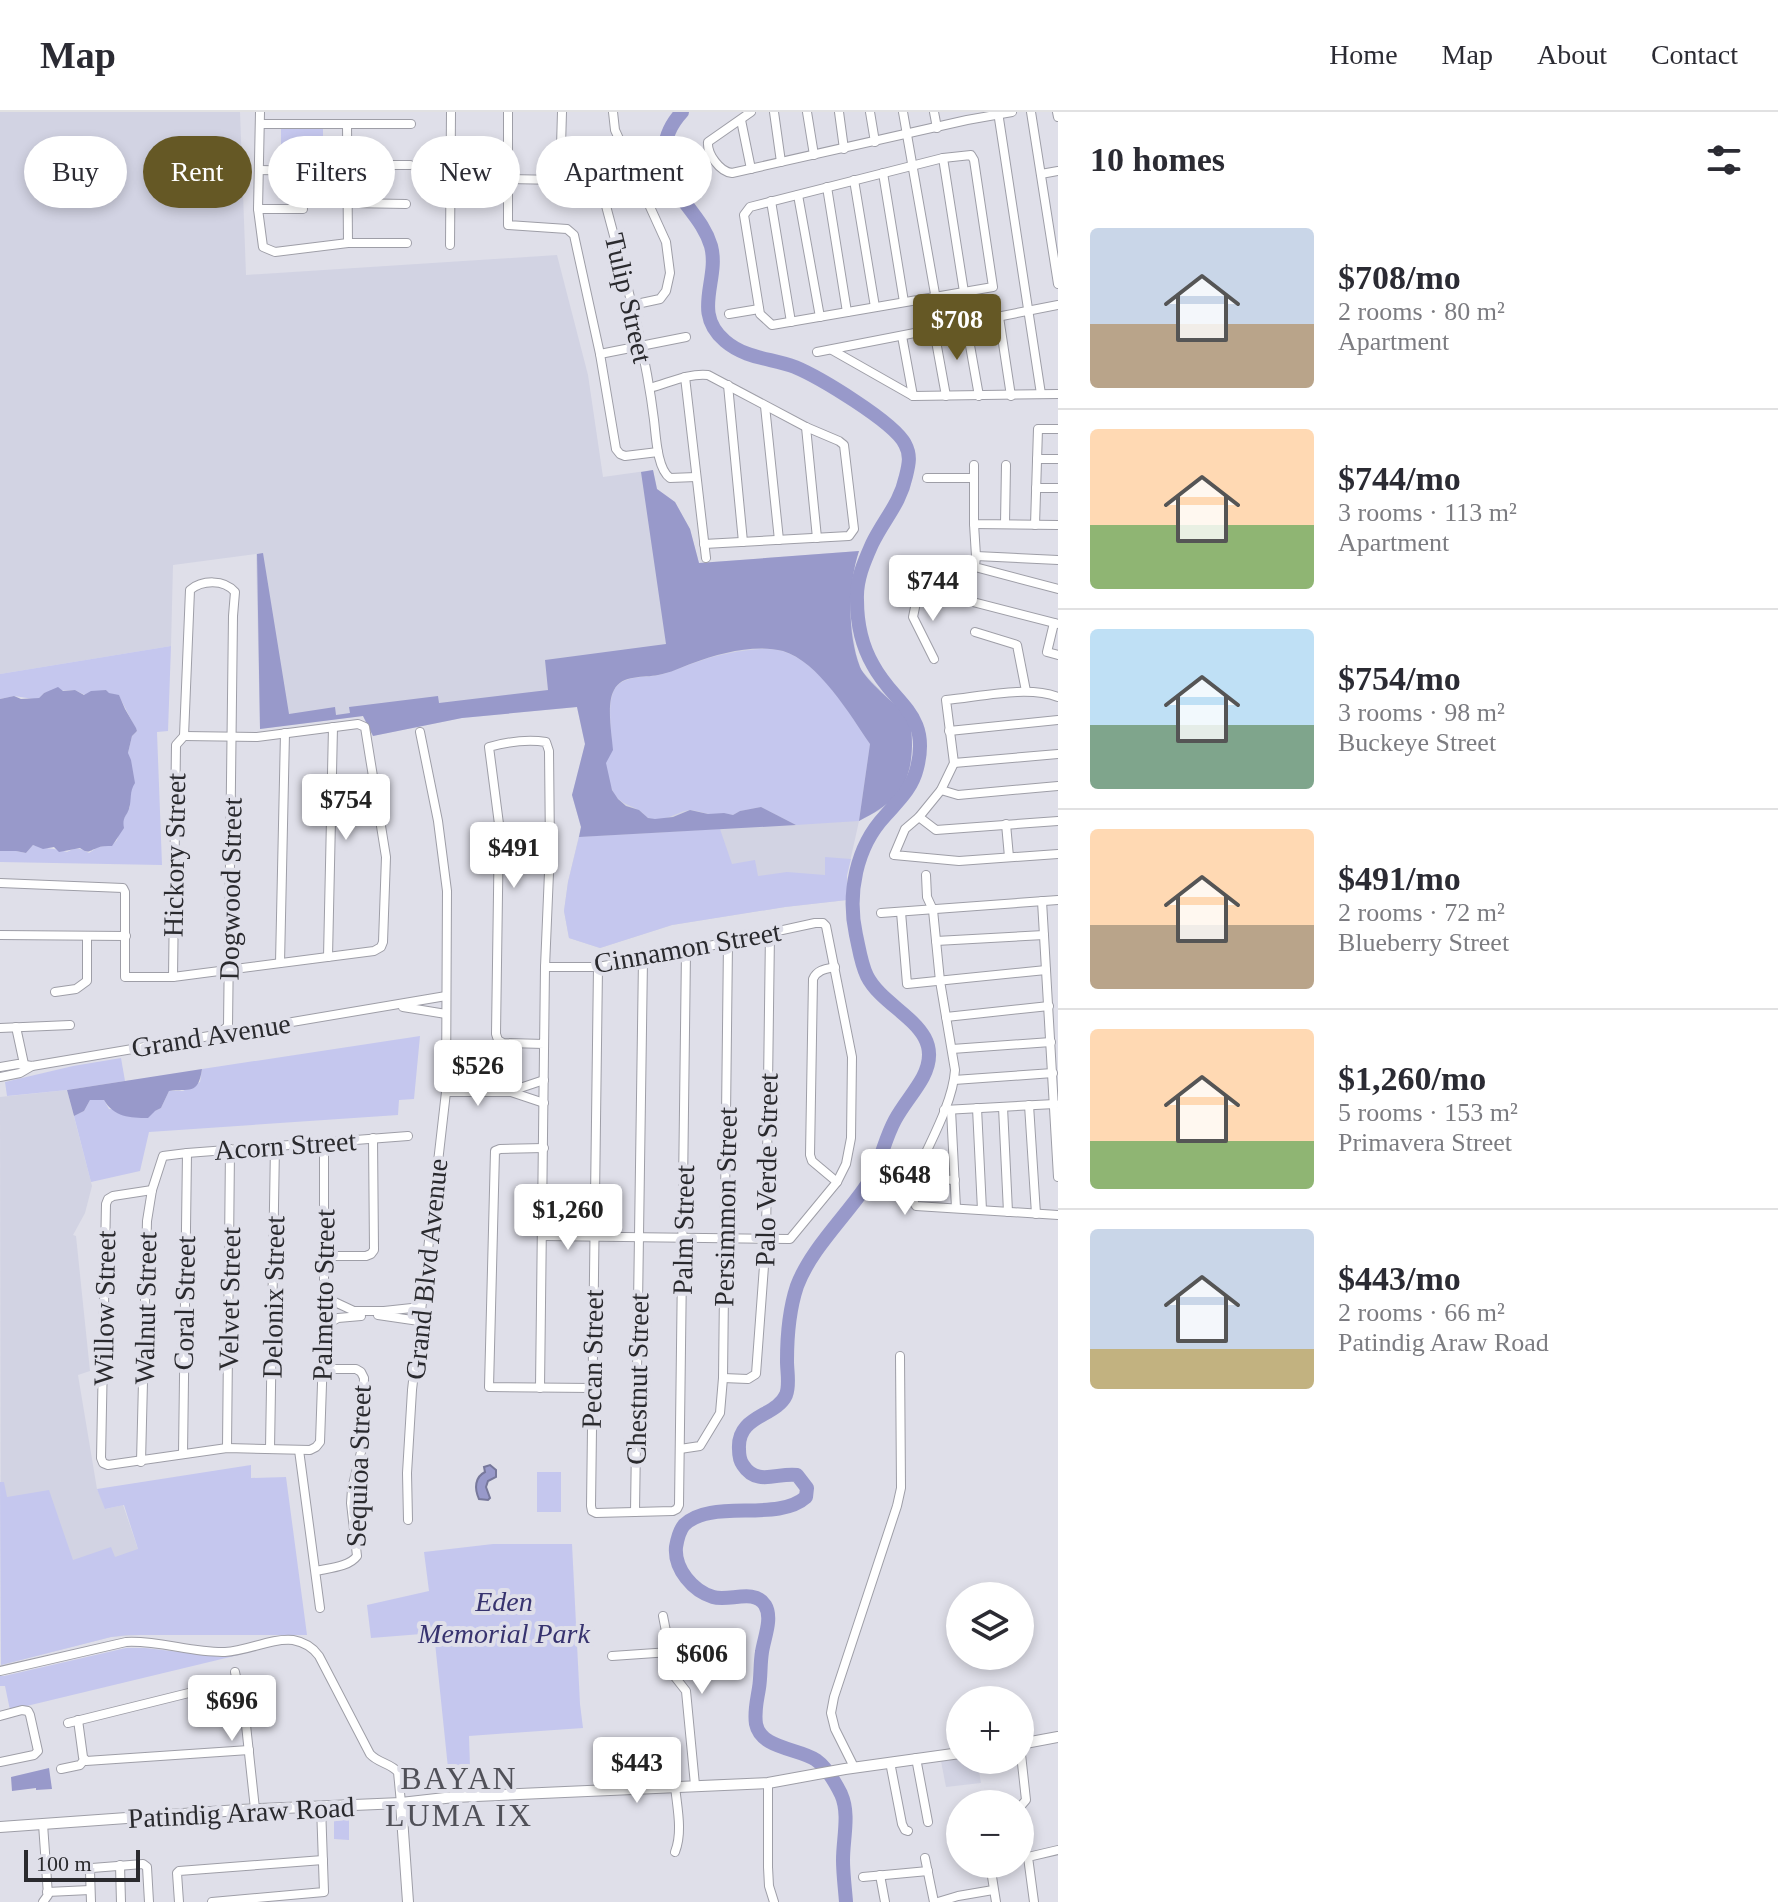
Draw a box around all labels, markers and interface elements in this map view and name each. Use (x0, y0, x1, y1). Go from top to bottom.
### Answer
text: Map (40, 34, 116, 76)
text: Home (1329, 39, 1398, 70)
text: Map (1442, 39, 1493, 70)
text: About (1537, 39, 1607, 70)
text: Contact (1651, 39, 1738, 70)
chip: Buy (24, 136, 127, 208)
chip: Rent (143, 136, 252, 208)
chip: Filters (268, 136, 395, 208)
chip: New (411, 136, 520, 208)
chip: Apartment (536, 136, 712, 208)
icon: filters (1702, 138, 1746, 182)
text: 10 homes (1090, 141, 1225, 178)
street label: Tulip Street (599, 230, 659, 366)
text: $708/mo (1338, 259, 1461, 296)
icon: home (1154, 260, 1250, 356)
pin: $708 (910, 294, 1004, 362)
text: 2 rooms · 80 m² (1338, 297, 1505, 326)
text: $708 (931, 305, 983, 334)
text: Apartment (1338, 327, 1449, 356)
text: $744/mo (1338, 460, 1461, 497)
icon: home (1154, 461, 1250, 557)
text: 3 rooms · 113 m² (1338, 498, 1517, 527)
text: Apartment (1338, 528, 1449, 557)
pin: $744 (886, 555, 980, 623)
text: $744 (907, 566, 959, 595)
text: $754/mo (1338, 660, 1461, 697)
icon: home (1154, 661, 1250, 757)
text: 3 rooms · 98 m² (1338, 698, 1505, 727)
text: Buckeye Street (1338, 728, 1496, 757)
street label: Hickory Street (158, 772, 191, 937)
pin: $754 (299, 774, 393, 842)
text: $754 (320, 785, 372, 814)
street label: Dogwood Street (213, 797, 248, 981)
pin: $491 (467, 822, 561, 890)
text: $491 (488, 833, 540, 862)
text: $491/mo (1338, 860, 1461, 897)
icon: home (1154, 861, 1250, 957)
text: 2 rooms · 72 m² (1338, 898, 1505, 927)
street label: Cinnamon Street (591, 916, 783, 979)
text: Blueberry Street (1338, 928, 1509, 957)
street label: Grand Avenue (129, 1008, 293, 1063)
pin: $526 (431, 1040, 525, 1108)
text: $526 (452, 1051, 504, 1080)
text: $1,260/mo (1338, 1060, 1486, 1097)
icon: home (1154, 1061, 1250, 1157)
street label: Palo Verde Street (749, 1073, 784, 1267)
text: 5 rooms · 153 m² (1338, 1098, 1518, 1127)
street label: Persimmon Street (708, 1107, 743, 1307)
street label: Acorn Street (213, 1125, 357, 1166)
text: Primavera Street (1338, 1128, 1512, 1157)
pin: $648 (858, 1149, 952, 1217)
street label: Grand Blvd Avenue (399, 1157, 454, 1381)
text: $648 (879, 1160, 931, 1189)
street label: Palm Street (667, 1165, 700, 1295)
pin: $1,260 (503, 1184, 633, 1252)
text: $1,260 (532, 1195, 604, 1224)
street label: Palmetto Street (307, 1209, 341, 1381)
street label: Delonix Street (257, 1215, 290, 1379)
street label: Velvet Street (213, 1227, 246, 1371)
street label: Willow Street (88, 1230, 121, 1386)
street label: Walnut Street (129, 1231, 162, 1385)
street label: Coral Street (168, 1235, 201, 1371)
text: $443/mo (1338, 1260, 1461, 1297)
icon: home (1154, 1261, 1250, 1357)
street label: Pecan Street (576, 1289, 609, 1429)
street label: Chestnut Street (621, 1293, 655, 1465)
text: 2 rooms · 66 m² (1338, 1298, 1505, 1327)
text: Patindig Araw Road (1338, 1328, 1549, 1357)
street label: Sequioa Street (340, 1384, 377, 1548)
map controls (946, 1582, 1034, 1878)
button: layers (946, 1582, 1034, 1670)
park label: Eden Memorial Park (417, 1586, 590, 1649)
pin: $606 (655, 1628, 749, 1696)
text: $606 (676, 1639, 728, 1668)
pin: $696 (185, 1675, 279, 1743)
text: $696 (206, 1686, 258, 1715)
button: + (946, 1686, 1034, 1774)
pin: $443 (590, 1737, 684, 1805)
text: $443 (611, 1748, 663, 1777)
district label: BAYAN LUMA IX (385, 1760, 533, 1833)
button: − (946, 1790, 1034, 1878)
street label: Patindig Araw Road (127, 1791, 355, 1834)
scale bar (24, 1846, 140, 1882)
text: 100 m (36, 1851, 92, 1876)

